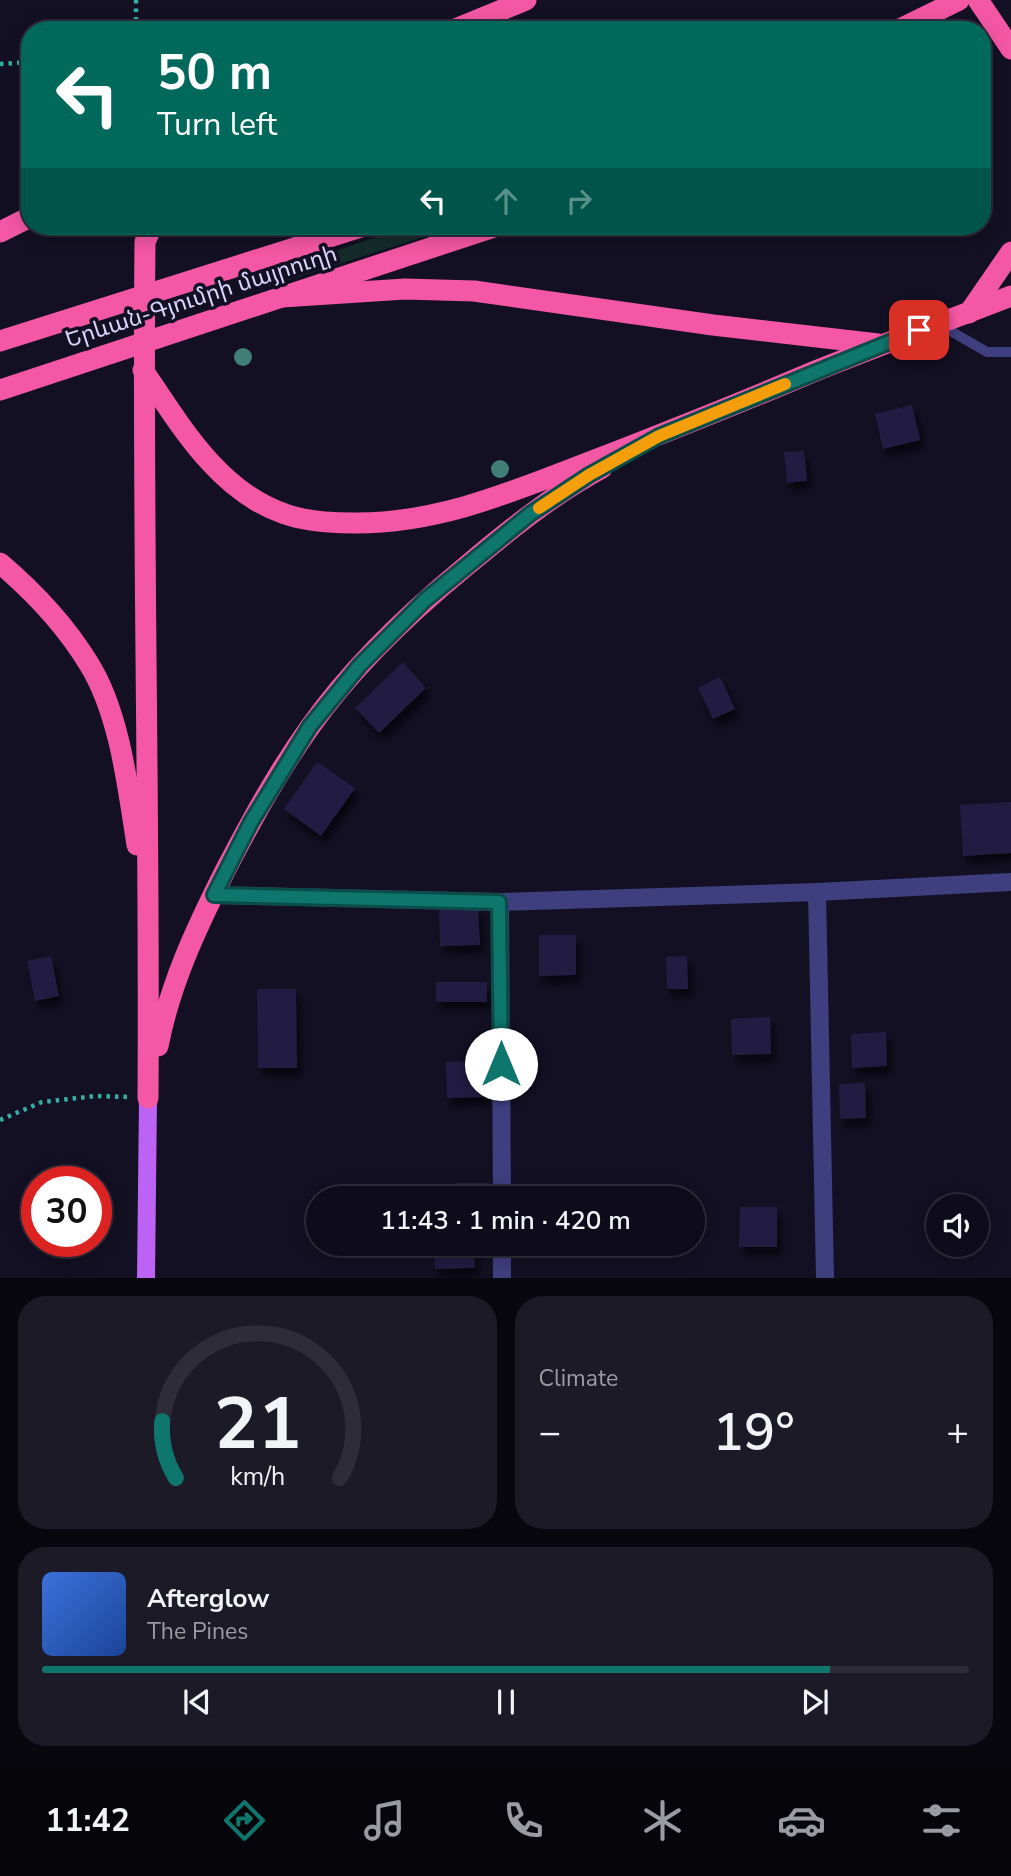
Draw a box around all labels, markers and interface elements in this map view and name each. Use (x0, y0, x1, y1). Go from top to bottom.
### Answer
text: 50 m (157, 39, 272, 106)
icon: left (42, 49, 133, 140)
text: Turn left (157, 103, 277, 146)
icon: left (414, 182, 452, 220)
icon: ahead (487, 182, 525, 220)
icon: right (560, 182, 598, 220)
street label: Երևան-Գյումրի մայրուղի (61, 238, 341, 355)
pin (889, 300, 949, 360)
icon: arrive (900, 311, 938, 349)
position arrow (464, 1027, 538, 1101)
speed limit sign: 30 (21, 1166, 112, 1257)
map controls (926, 1194, 989, 1257)
button: sound (926, 1194, 989, 1257)
text: 11:43 · 1 min · 420 m (380, 1203, 631, 1238)
text: Climate (539, 1363, 618, 1394)
text: 21 (214, 1375, 301, 1475)
text: 19° (713, 1397, 795, 1468)
text: − (539, 1407, 561, 1458)
text: + (946, 1407, 969, 1458)
text: km/h (230, 1460, 285, 1494)
text: Afterglow (147, 1581, 270, 1616)
text: The Pines (147, 1616, 248, 1647)
icon: previous (178, 1683, 216, 1721)
icon: pause (487, 1683, 525, 1721)
icon: next (796, 1683, 834, 1721)
icon: directions (220, 1796, 269, 1845)
icon: music (360, 1796, 409, 1845)
icon: phone (499, 1796, 548, 1845)
icon: climate (638, 1796, 687, 1845)
icon: car (777, 1796, 826, 1845)
icon: filters (917, 1796, 966, 1845)
text: 11:42 (45, 1799, 130, 1842)

